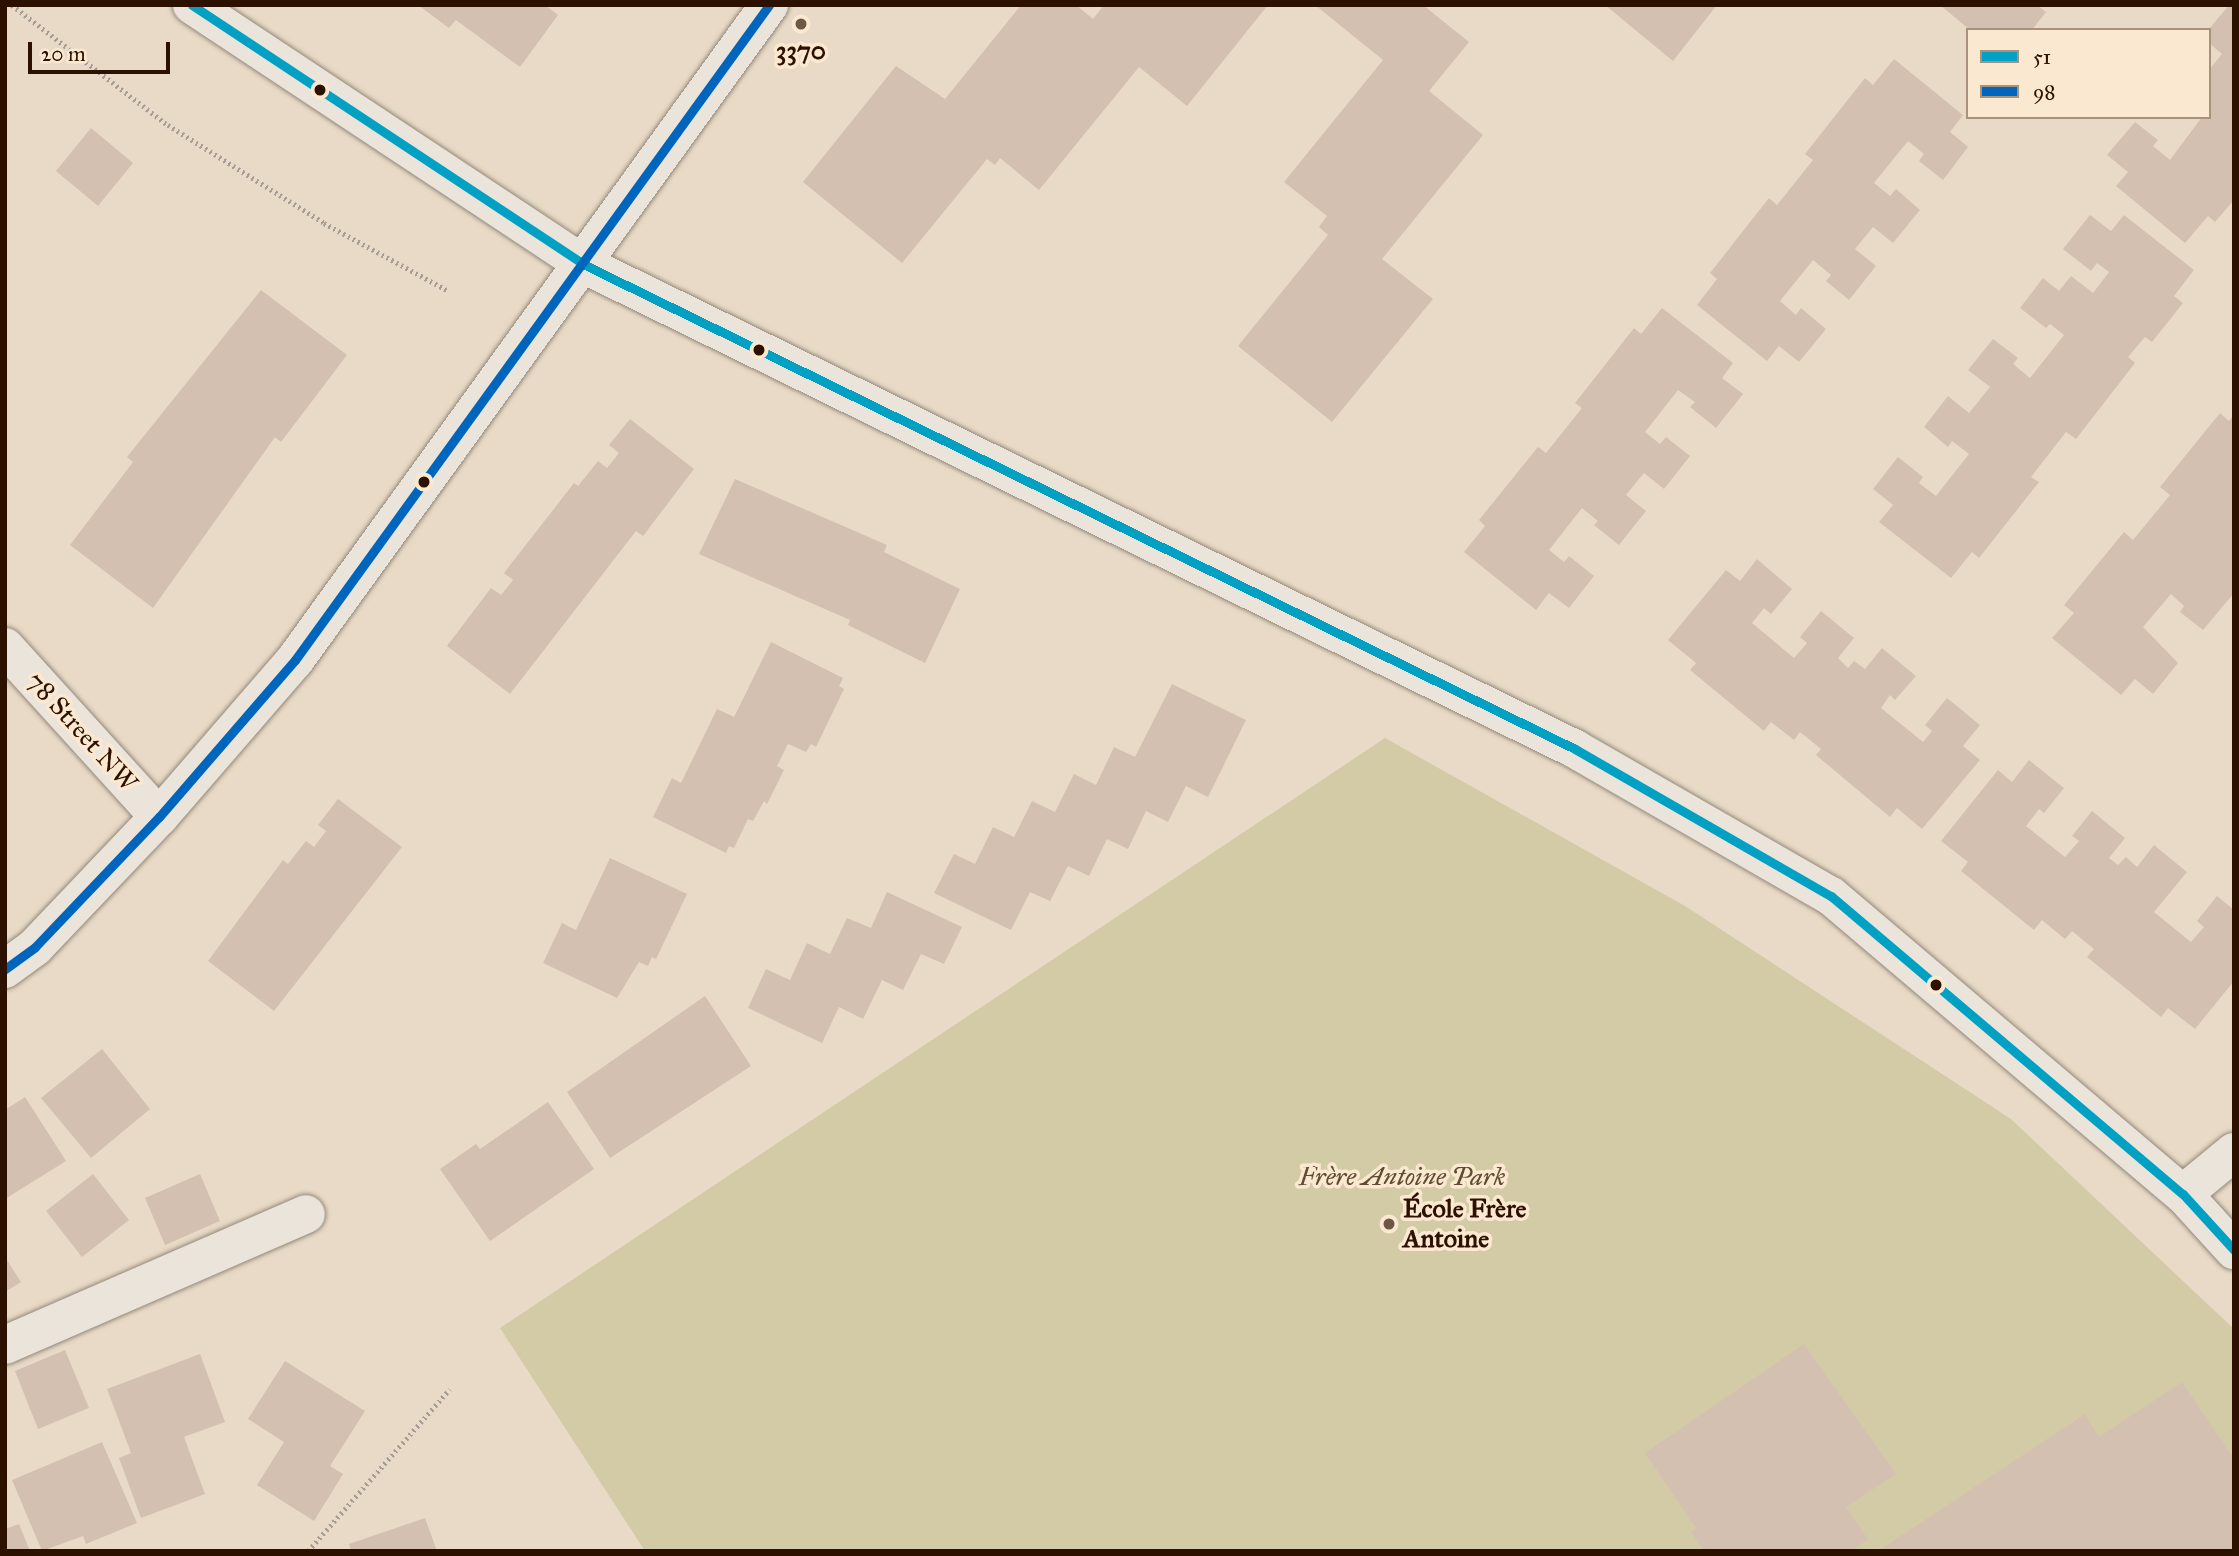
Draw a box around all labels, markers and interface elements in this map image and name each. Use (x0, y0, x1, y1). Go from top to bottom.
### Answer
marker: 3370 (793, 16, 809, 32)
scale bar (32, 28, 173, 72)
legend (1966, 28, 2211, 119)
place label: 3370 (776, 35, 826, 67)
text: 20 m (41, 41, 86, 67)
text: 51 (2033, 44, 2051, 70)
text: 98 (2033, 79, 2055, 105)
unlabelled marker (313, 83, 327, 97)
unlabelled marker (752, 343, 766, 357)
unlabelled marker (417, 475, 431, 489)
street label: 78 Street NW (20, 666, 144, 798)
unlabelled marker (1929, 978, 1943, 992)
park label: Frère Antoine Park (1299, 1161, 1505, 1193)
place label: École Frère Antoine (1403, 1193, 1526, 1254)
marker: École Frère Antoine (1381, 1216, 1397, 1232)

